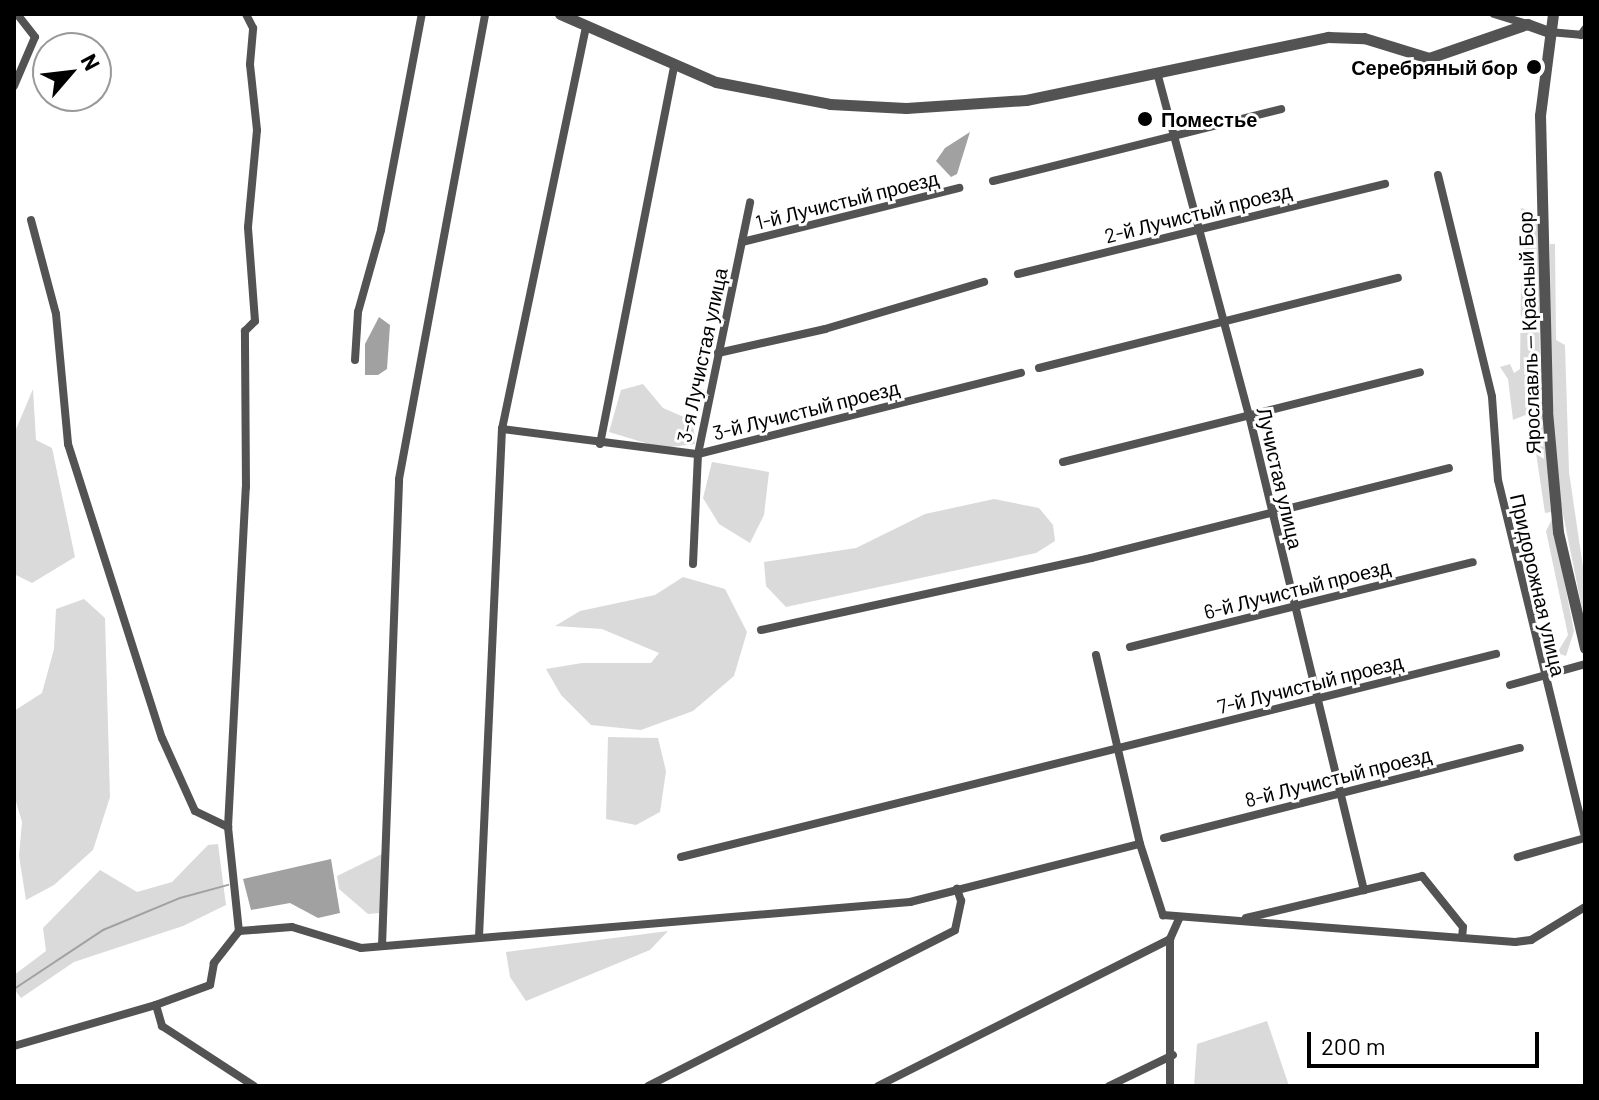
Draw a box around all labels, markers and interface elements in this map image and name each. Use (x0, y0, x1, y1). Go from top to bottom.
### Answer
north arrow (32, 32, 112, 112)
text: N (77, 49, 106, 74)
place label: Серебряный бор (1351, 55, 1518, 79)
marker: Серебряный бор (1525, 58, 1543, 76)
place label: Поместье (1161, 107, 1257, 131)
marker: Поместье (1136, 110, 1154, 128)
street label: 1-й Лучистый проезд (753, 166, 941, 234)
street label: 2-й Лучистый проезд (1102, 178, 1294, 248)
street label: Ярославль — Красный Бор (1513, 211, 1545, 455)
street label: 3-я Лучистая улица (672, 266, 732, 444)
street label: 3-й Лучистый проезд (710, 375, 902, 445)
street label: Лучистая улица (1252, 405, 1308, 551)
street label: Придорожная улица (1505, 491, 1571, 679)
street label: 6-й Лучистый проезд (1201, 554, 1393, 624)
street label: 7-й Лучистый проезд (1215, 649, 1405, 719)
street label: 8-й Лучистый проезд (1242, 742, 1434, 812)
scale bar (1311, 1016, 1543, 1066)
text: 200 m (1321, 1031, 1386, 1060)

